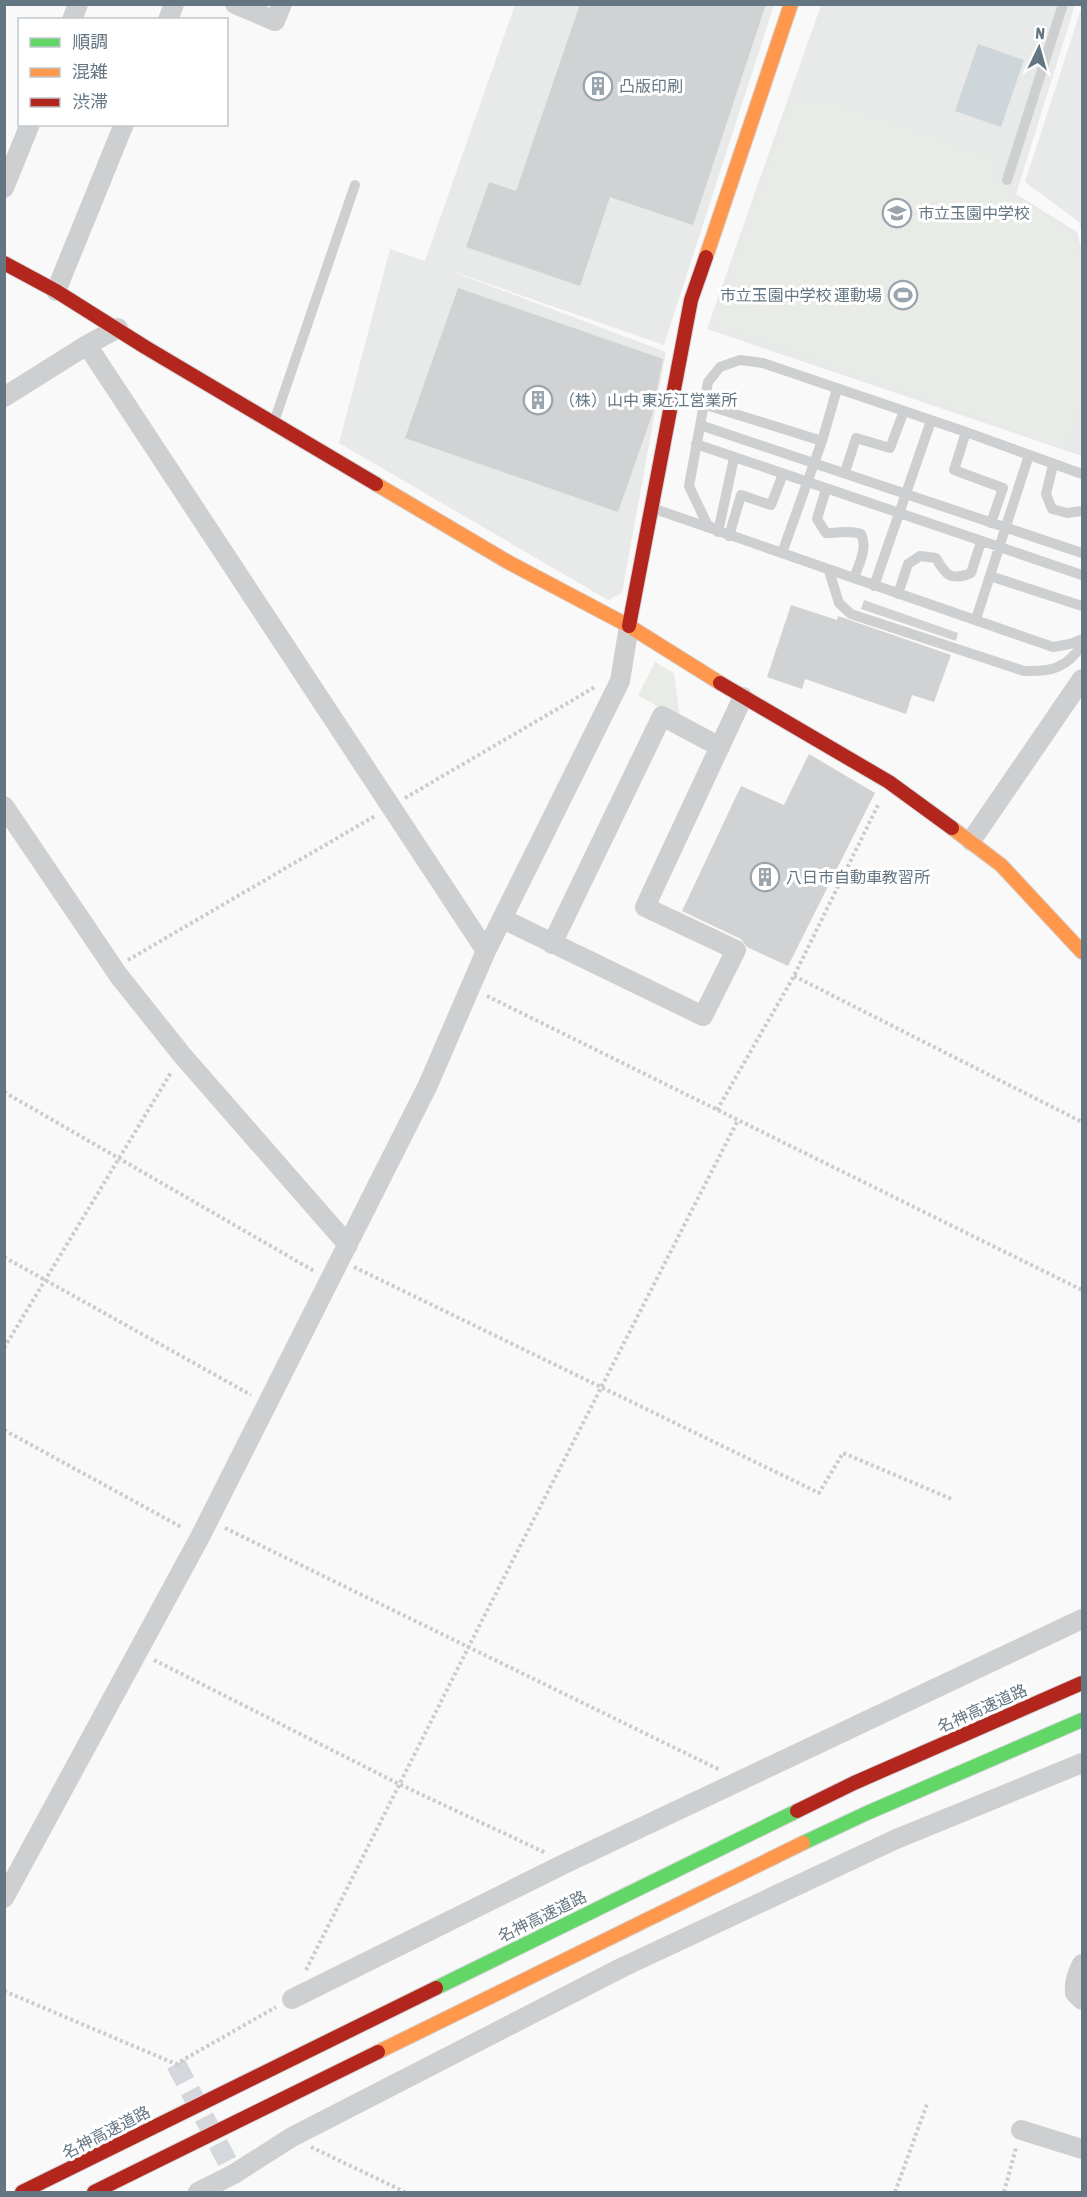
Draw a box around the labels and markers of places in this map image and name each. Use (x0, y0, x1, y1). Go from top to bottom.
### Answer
building icon: 凸版印刷 (582, 70, 614, 102)
place label: 凸版印刷 (619, 77, 683, 95)
school or university icon: 市立玉園中学校 (881, 197, 913, 229)
place label: 市立玉園中学校 (918, 204, 1030, 222)
sports icon: 市立玉園中学校 運動場 (887, 279, 919, 311)
place label: 市立玉園中学校 運動場 (720, 286, 882, 304)
building icon: （株）山中 東近江営業所 (522, 384, 554, 416)
place label: （株）山中 東近江営業所 (559, 391, 737, 409)
building icon: 八日市自動車教習所 (749, 861, 781, 893)
place label: 八日市自動車教習所 (786, 868, 930, 886)

